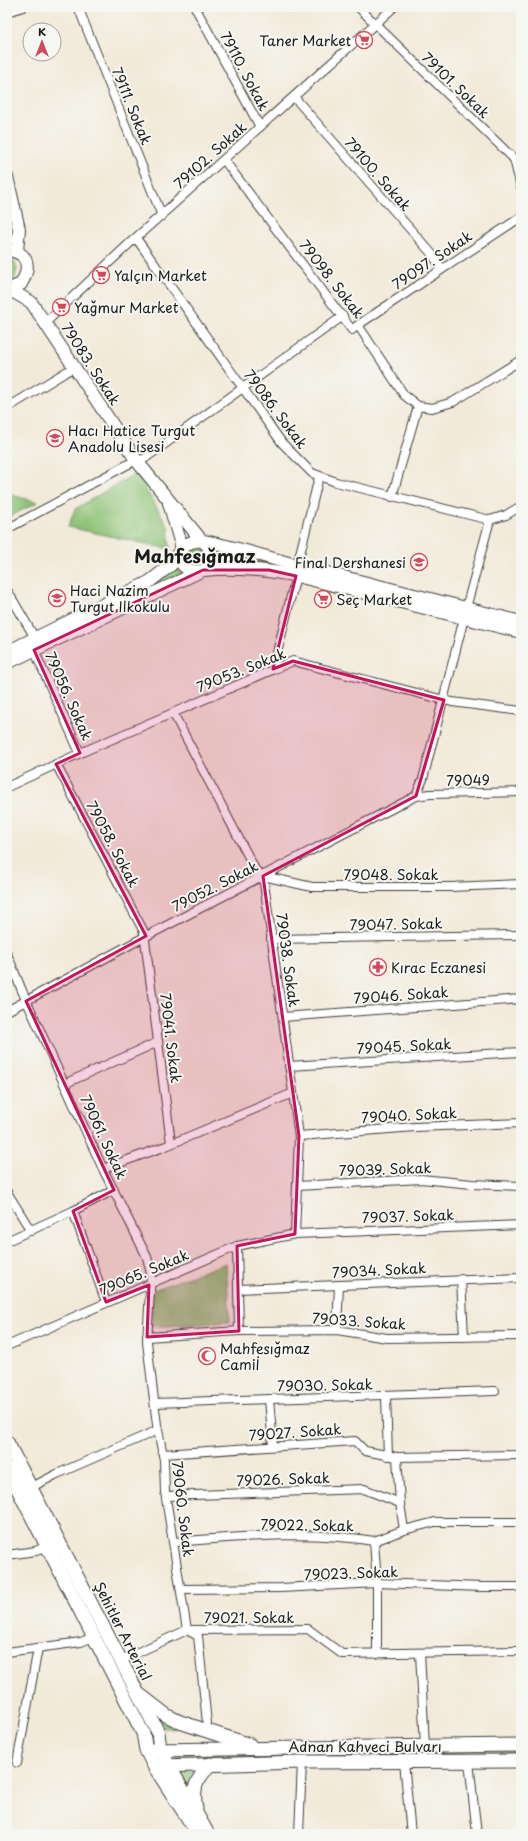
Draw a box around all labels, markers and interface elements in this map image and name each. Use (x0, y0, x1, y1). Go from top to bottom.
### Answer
north arrow (22, 22, 62, 62)
text: K (38, 23, 46, 40)
street label: 79110. Sokak (215, 28, 275, 114)
place label: Taner Market (259, 30, 351, 51)
supermarket icon: Taner Market (354, 30, 374, 50)
street label: 79101. Sokak (417, 47, 495, 123)
street label: 79111. Sokak (107, 64, 157, 148)
street label: 79102. Sokak (169, 117, 251, 193)
street label: 79100. Sokak (340, 132, 416, 216)
street label: 79097. Sokak (388, 225, 476, 295)
street label: 79098. Sokak (295, 235, 369, 323)
supermarket icon: Yalçın Market (91, 265, 111, 285)
place label: Yalçın Market (114, 265, 207, 286)
supermarket icon: Yağmur Market (51, 297, 71, 317)
place label: Yağmur Market (74, 297, 179, 318)
street label: 79083. Sokak (56, 319, 126, 409)
street label: 79086. Sokak (239, 365, 313, 453)
place label: Hacı Hatice Turgut Anadolu Lisesi (68, 420, 195, 457)
school or university icon: Hacı Hatice Turgut Anadolu Lisesi (45, 428, 65, 448)
district label: Mahfesığmaz (134, 542, 256, 569)
place label: Final Dershanesi (295, 552, 406, 573)
school or university icon: Final Dershanesi (409, 552, 429, 572)
place label: Haci Nazim Turgut Ilkokulu (70, 580, 170, 617)
school or university icon: Haci Nazim Turgut Ilkokulu (47, 588, 67, 608)
supermarket icon: Seç Market (313, 589, 333, 609)
place label: Seç Market (336, 589, 412, 610)
street label: 79053. Sokak (193, 643, 289, 697)
street label: 79056. Sokak (40, 648, 98, 744)
street label: 79049 (446, 769, 490, 791)
street label: 79058. Sokak (81, 797, 145, 891)
street label: 79052. Sokak (168, 855, 262, 917)
street label: 79048. Sokak (344, 864, 438, 885)
street label: 79038. Sokak (271, 912, 305, 1008)
street label: 79047. Sokak (349, 913, 443, 935)
pharmacy icon: Kırac Eczanesi (368, 957, 388, 977)
place label: Kırac Eczanesi (391, 957, 486, 978)
street label: 79046. Sokak (353, 981, 449, 1009)
street label: 79041. Sokak (155, 992, 187, 1084)
street label: 79045. Sokak (356, 1033, 452, 1059)
street label: 79061. Sokak (75, 1091, 133, 1183)
street label: 79040. Sokak (361, 1102, 457, 1128)
street label: 79039. Sokak (338, 1157, 432, 1181)
street label: 79037. Sokak (361, 1204, 455, 1228)
street label: 79065. Sokak (96, 1244, 192, 1300)
street label: 79034. Sokak (332, 1257, 426, 1283)
street label: 79033. Sokak (311, 1307, 407, 1335)
place label: Mahfesığmaz Camiİ (220, 1338, 310, 1375)
mosque icon: Mahfesığmaz Camiİ (197, 1346, 217, 1366)
street label: 79030. Sokak (277, 1374, 373, 1396)
street label: 79027. Sokak (248, 1418, 342, 1446)
street label: 79060. Sokak (167, 1460, 199, 1558)
street label: 79026. Sokak (236, 1467, 330, 1491)
street label: 79022. Sokak (260, 1514, 354, 1536)
street label: 79023. Sokak (303, 1561, 399, 1585)
street label: Şehitler Arterial (89, 1578, 157, 1684)
street label: 79021. Sokak (204, 1607, 294, 1628)
street label: Adnan Kahveci Bulvarı (288, 1736, 442, 1757)

